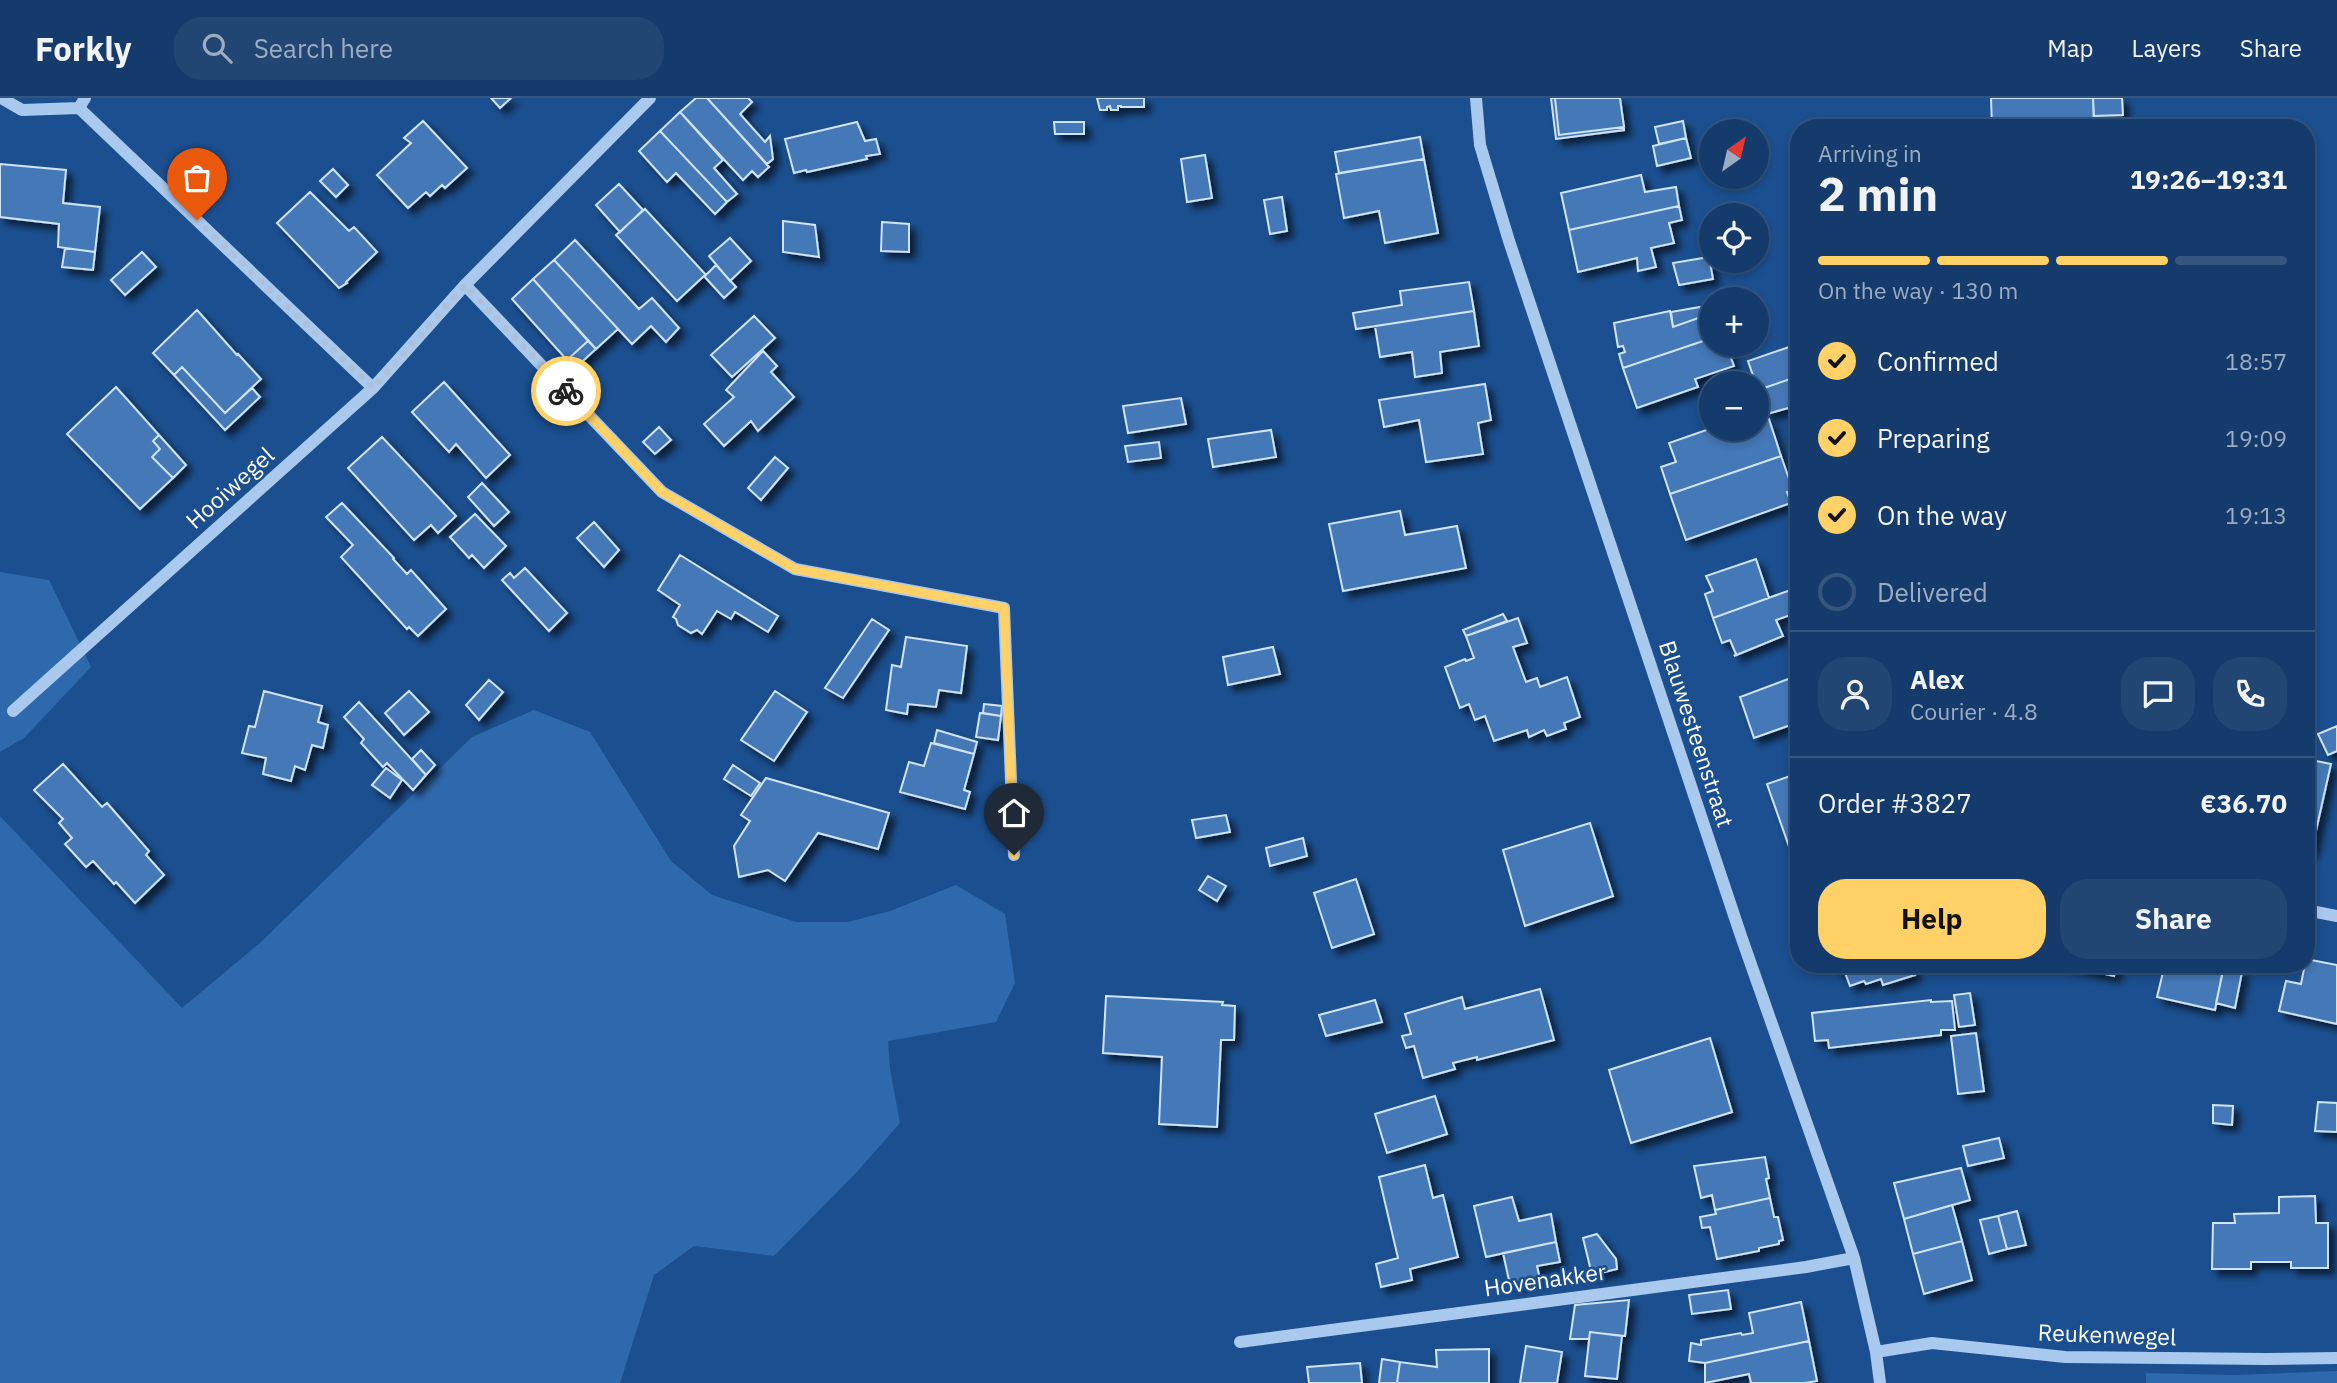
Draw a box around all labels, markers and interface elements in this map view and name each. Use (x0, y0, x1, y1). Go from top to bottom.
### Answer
search box (174, 17, 664, 80)
text: Forkly (35, 27, 132, 70)
icon: search (198, 29, 236, 67)
text: Search here (254, 31, 393, 65)
text: Map (2047, 32, 2094, 64)
text: Layers (2132, 32, 2202, 64)
text: Share (2240, 32, 2302, 64)
north arrow (1699, 119, 1769, 189)
map controls (1699, 119, 1769, 441)
text: Arriving in (1818, 138, 1922, 168)
pin (167, 148, 227, 220)
icon: bag (178, 159, 216, 197)
text: 19:26–19:31 (2130, 162, 2287, 196)
text: 2 min (1818, 164, 1938, 224)
button: locate (1699, 203, 1769, 273)
text: On the way · 130 m (1818, 275, 2018, 305)
button: + (1699, 287, 1769, 357)
icon: check (1818, 342, 1856, 380)
text: Confirmed (1877, 344, 1999, 378)
text: 18:57 (2225, 346, 2287, 376)
courier (531, 356, 601, 426)
button: − (1699, 371, 1769, 441)
icon: bike (547, 372, 585, 410)
icon: check (1818, 419, 1856, 457)
text: Preparing (1877, 421, 1990, 455)
text: 19:09 (2225, 423, 2287, 453)
street label: Hooiwegel (179, 440, 280, 535)
icon: check (1818, 496, 1856, 534)
text: On the way (1877, 498, 2007, 532)
text: 19:13 (2225, 500, 2287, 530)
text: Delivered (1877, 575, 1988, 609)
street label: Blauwesteenstraat (1653, 637, 1741, 831)
button: person (1818, 657, 1892, 731)
button: chat (2121, 657, 2195, 731)
button: phone (2213, 657, 2287, 731)
text: Alex (1910, 662, 1964, 696)
text: Courier · 4.8 (1910, 696, 2038, 726)
pin (984, 783, 1044, 855)
text: Order #3827 (1818, 786, 1972, 820)
text: €36.70 (2200, 786, 2287, 820)
icon: home (995, 794, 1033, 832)
button: Help (1818, 879, 2046, 959)
button: Share (2060, 879, 2287, 959)
street label: Hovenakker (1482, 1256, 1608, 1302)
street label: Reukenwegel (2037, 1317, 2177, 1351)

